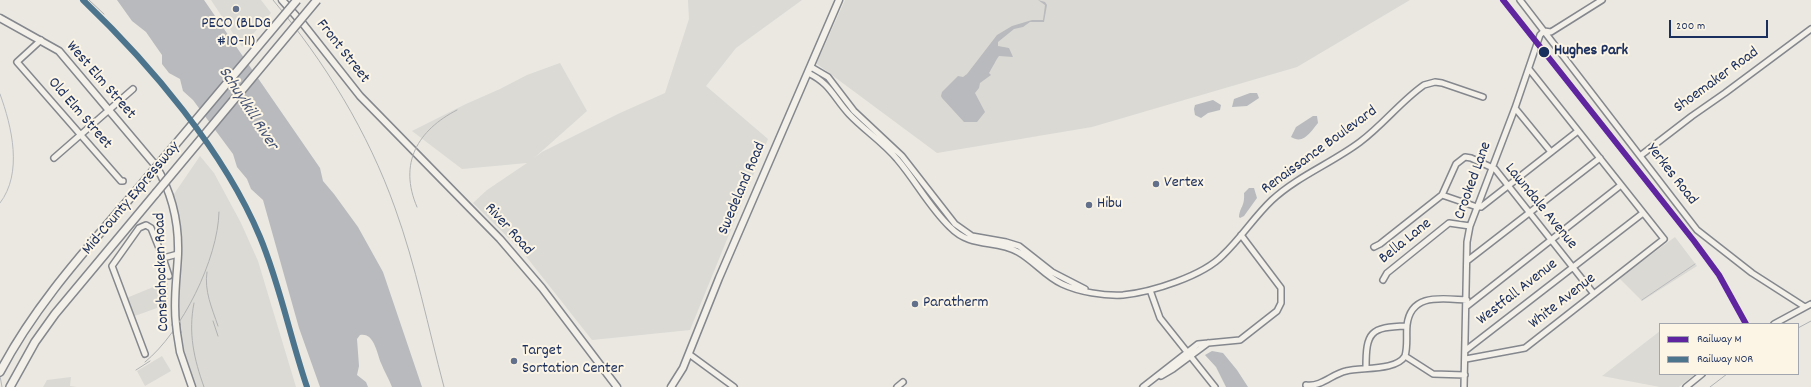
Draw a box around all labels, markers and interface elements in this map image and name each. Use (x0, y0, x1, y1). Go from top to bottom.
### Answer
marker: PECO (BLDG #10-11) (231, 4, 241, 14)
scale bar (1671, 12, 1770, 38)
place label: PECO (BLDG #10-11) (201, 15, 271, 53)
street label: Front Street (311, 16, 373, 88)
text: 200 m (1676, 18, 1705, 35)
street label: West Elm Street (61, 38, 139, 124)
place label: Hughes Park (1554, 42, 1628, 62)
street label: Shoemaker Road (1671, 44, 1763, 118)
marker: Hughes Park (1537, 45, 1551, 59)
water label: Schuylkill River (213, 64, 281, 154)
street label: Old Elm Street (43, 74, 115, 154)
street label: Renaissance Boulevard (1258, 103, 1382, 199)
street label: Mid-County Expressway (79, 138, 185, 260)
street label: Swedeland Road (715, 140, 771, 238)
street label: Crooked Lane (1451, 140, 1497, 222)
street label: Yerkes Road (1641, 140, 1701, 210)
street label: Lawndale Avenue (1499, 160, 1581, 254)
place label: Vertex (1164, 174, 1204, 194)
marker: Vertex (1151, 179, 1161, 189)
place label: Hibu (1097, 195, 1122, 215)
street label: River Road (479, 200, 537, 260)
marker: Hibu (1084, 200, 1094, 210)
street label: Conshohocken Road (151, 212, 175, 332)
street label: Bella Lane (1376, 215, 1436, 269)
street label: Westfall Avenue (1474, 256, 1562, 330)
street label: White Avenue (1526, 270, 1600, 334)
place label: Paratherm (923, 294, 988, 314)
marker: Paratherm (910, 299, 920, 309)
legend (1659, 323, 1799, 375)
text: Railway M (1697, 331, 1742, 348)
place label: Target Sortation Center (522, 342, 624, 380)
text: Railway NOR (1697, 351, 1753, 368)
marker: Target Sortation Center (509, 356, 519, 366)

